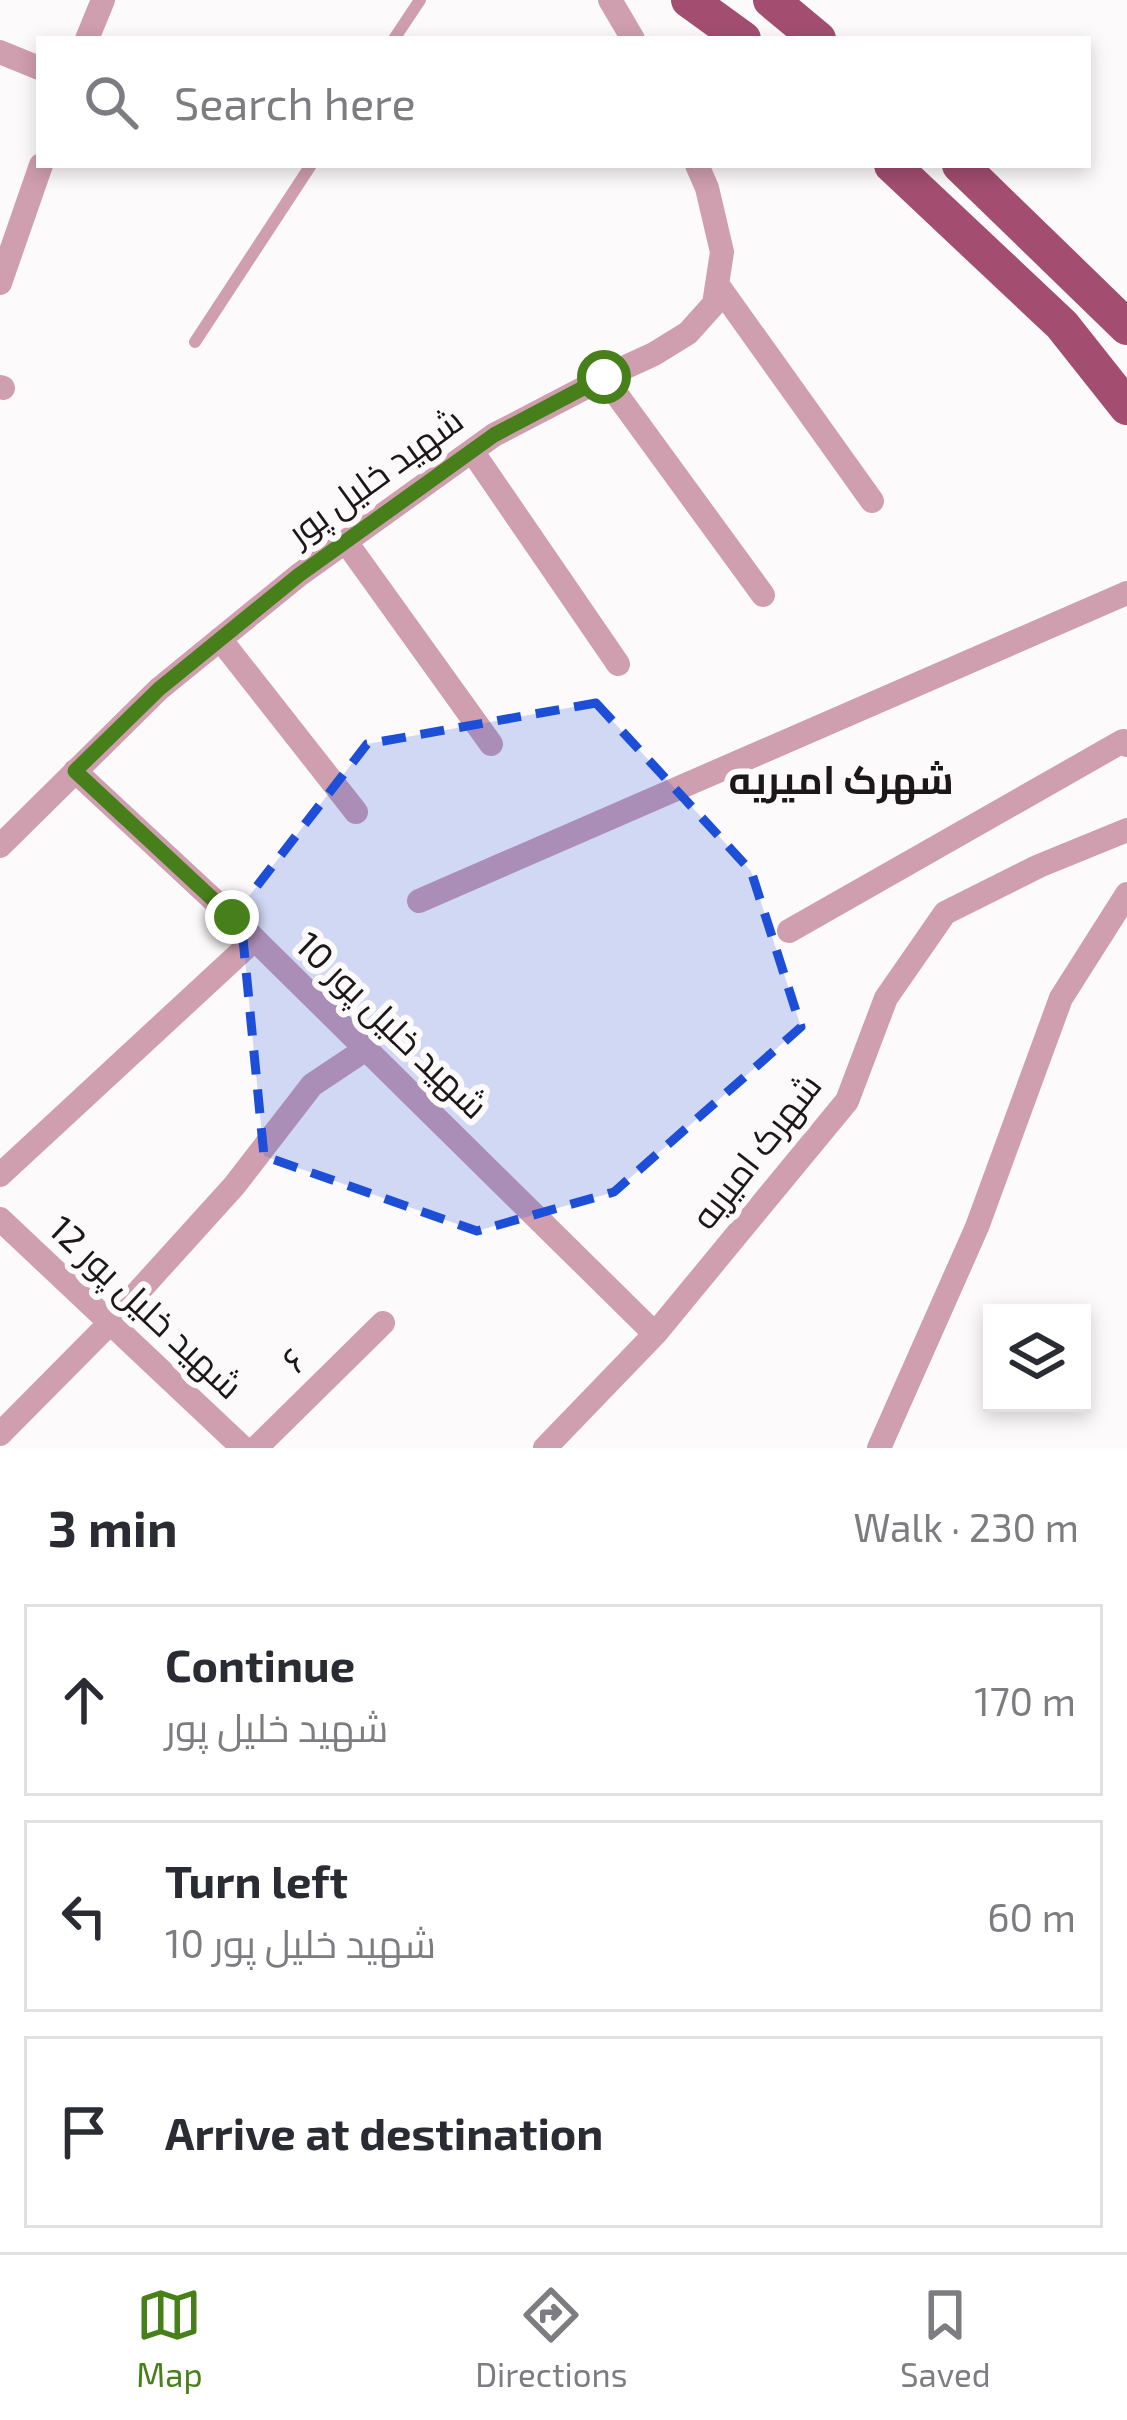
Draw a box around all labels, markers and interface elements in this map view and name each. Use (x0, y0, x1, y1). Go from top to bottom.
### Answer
search box (36, 36, 1091, 168)
icon: search (78, 69, 144, 135)
text: Search here (174, 75, 416, 129)
route start (577, 350, 631, 404)
street label: شهید خلیل پور (276, 397, 472, 557)
district label: شهرک امیریه (728, 755, 954, 805)
route end (205, 890, 259, 944)
street label: شهید خلیل پور 10 (285, 922, 498, 1129)
street label: شهرک امیریه (681, 1064, 830, 1238)
street label: شهید خلیل پور 12 (39, 1205, 253, 1409)
map controls (983, 1304, 1091, 1412)
button: layers (983, 1304, 1091, 1412)
street label: ۶ (272, 1338, 314, 1380)
text: 3 min (48, 1496, 178, 1557)
text: Walk · 230 m (853, 1503, 1079, 1550)
text: Continue (165, 1637, 355, 1691)
icon: ahead (51, 1667, 117, 1733)
text: 170 m (974, 1677, 1076, 1724)
text: شهید خلیل پور (165, 1703, 388, 1750)
text: Turn left (165, 1853, 348, 1907)
icon: left (51, 1883, 117, 1949)
text: 60 m (987, 1893, 1076, 1940)
text: شهید خلیل پور 10 (165, 1919, 436, 1966)
icon: arrive (51, 2099, 117, 2165)
text: Arrive at destination (165, 2105, 603, 2159)
tab: Map (136, 2282, 203, 2394)
tab: Directions (475, 2282, 627, 2394)
tab: Saved (900, 2282, 991, 2394)

